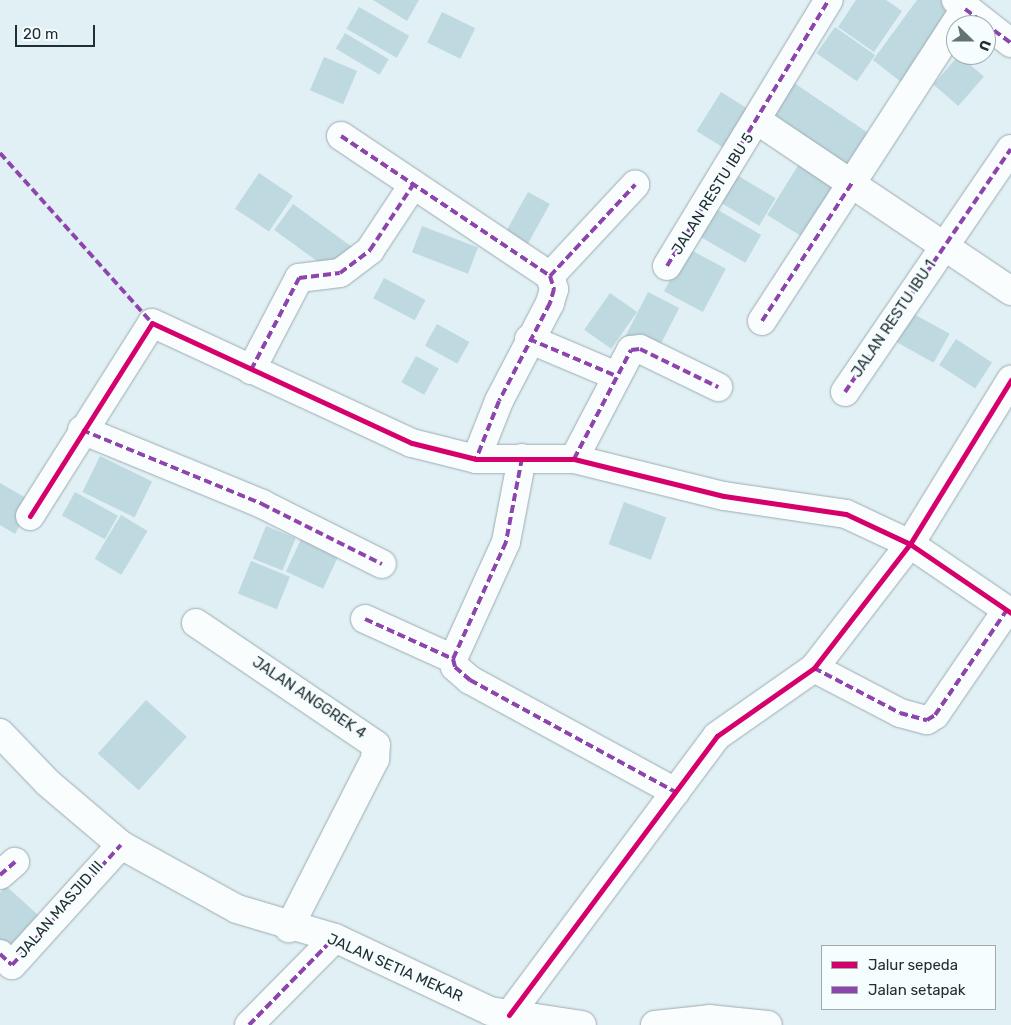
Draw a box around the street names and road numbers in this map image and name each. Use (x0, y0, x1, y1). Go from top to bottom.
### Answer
street label: JALAN RESTU IBU 5 (668, 130, 758, 258)
street label: JALAN RESTU IBU 1 (848, 257, 940, 381)
street label: JALAN ANGGREK 4 (249, 653, 369, 743)
street label: JALAN MASJID III (13, 858, 107, 962)
street label: JALAN SETIA MEKAR (324, 930, 466, 1006)

